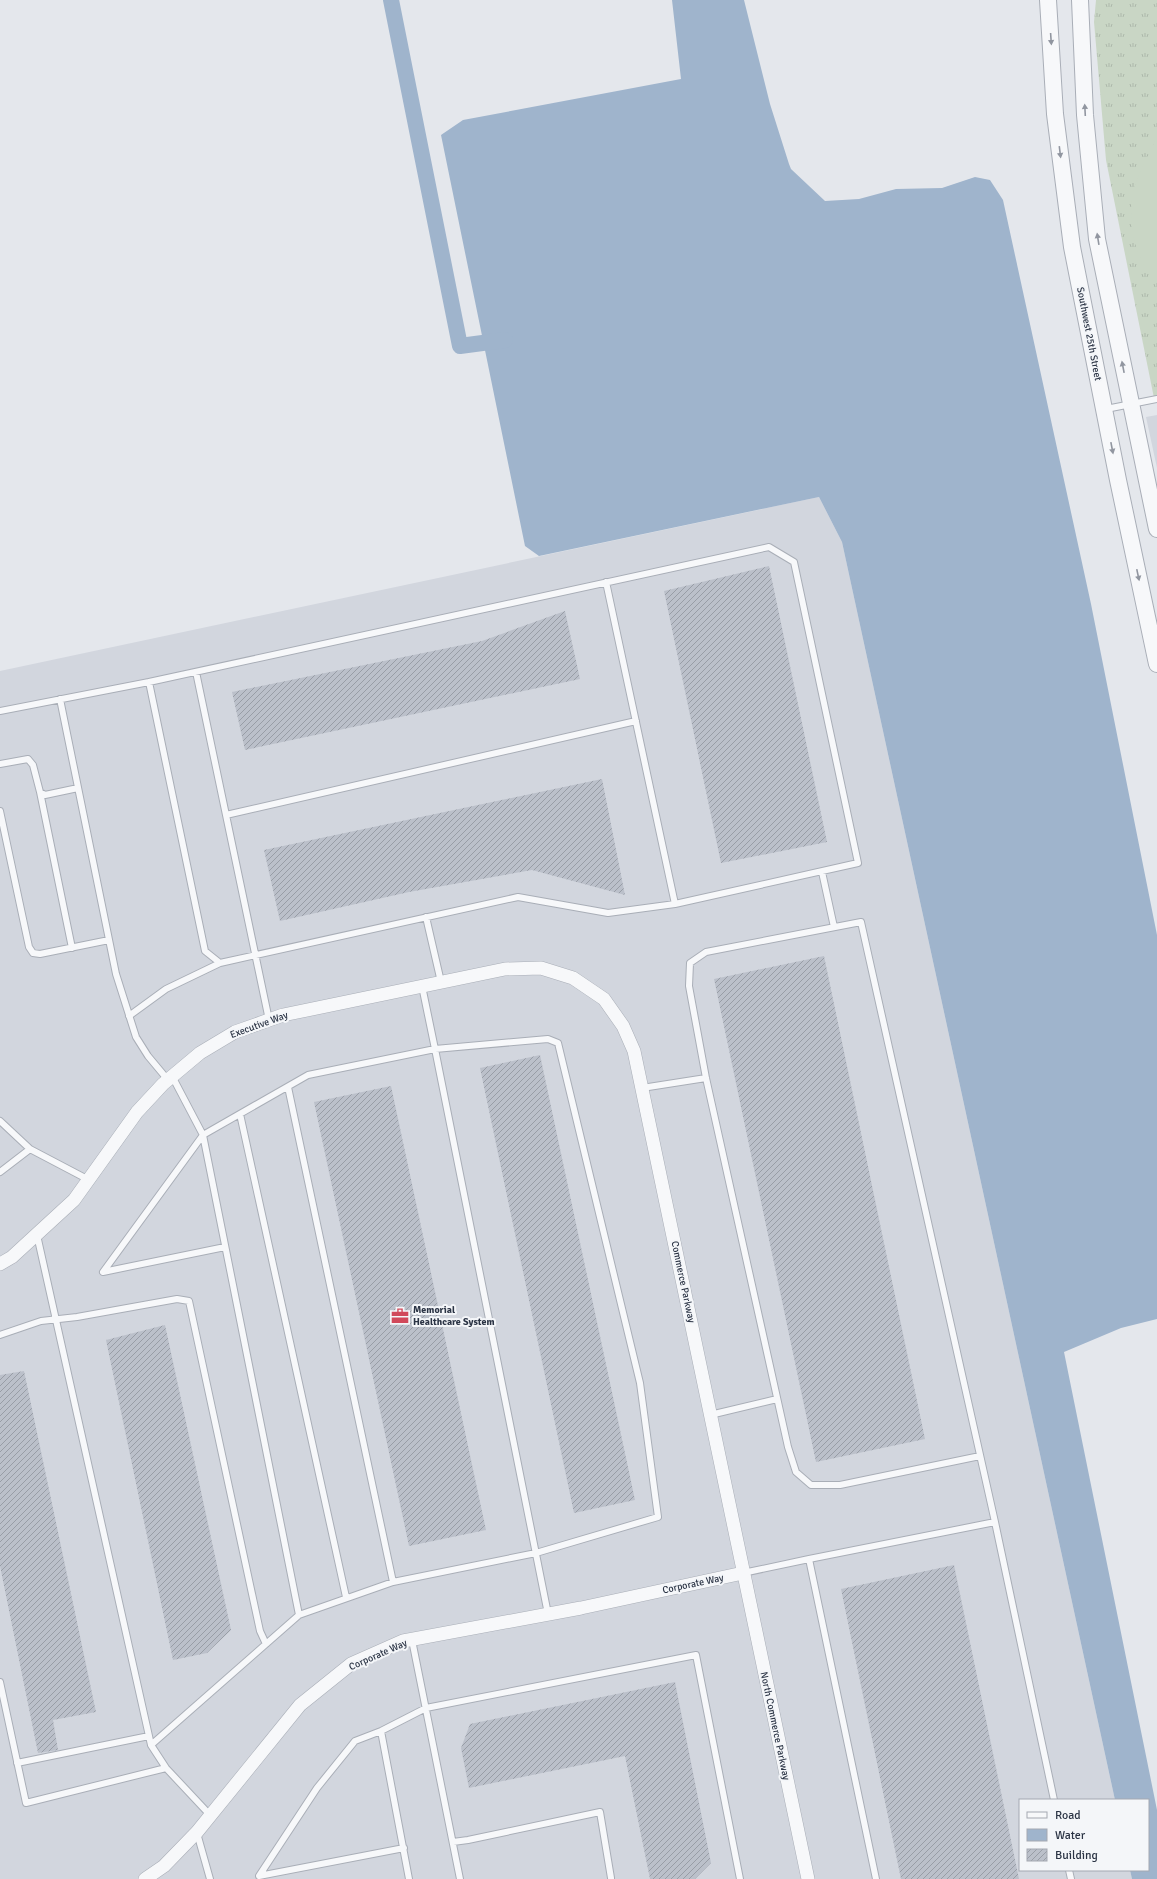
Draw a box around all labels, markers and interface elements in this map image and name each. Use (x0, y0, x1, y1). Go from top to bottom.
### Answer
one-way arrow (1047, 33, 1054, 45)
one-way arrow (1081, 104, 1088, 116)
one-way arrow (1057, 146, 1063, 158)
one-way arrow (1095, 233, 1101, 245)
street label: Southwest 25th Street (1074, 286, 1104, 382)
one-way arrow (1120, 360, 1126, 373)
one-way arrow (1109, 442, 1115, 454)
one-way arrow (1136, 569, 1142, 581)
street label: Executive Way (228, 1009, 290, 1041)
street label: Commerce Parkway (668, 1240, 698, 1324)
place label: Memorial Healthcare System (413, 1304, 495, 1328)
office icon: Memorial Healthcare System (390, 1306, 410, 1326)
street label: Corporate Way (661, 1572, 725, 1596)
street label: Corporate Way (347, 1637, 409, 1673)
street label: North Commerce Parkway (758, 1671, 792, 1782)
legend (1019, 1799, 1149, 1871)
text: Road (1055, 1808, 1081, 1823)
text: Water (1055, 1828, 1086, 1843)
text: Building (1055, 1848, 1098, 1863)

